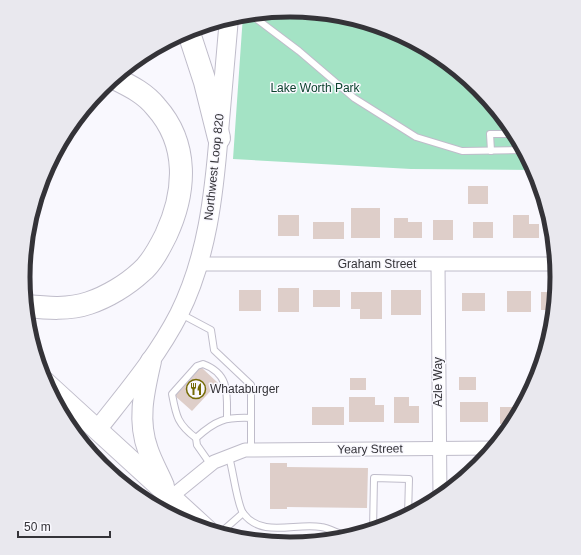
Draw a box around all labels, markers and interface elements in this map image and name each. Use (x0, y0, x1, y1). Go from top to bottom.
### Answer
park label: Lake Worth Park (270, 81, 361, 95)
street label: Northwest Loop 820 (201, 113, 227, 221)
street label: Graham Street (338, 257, 417, 271)
street label: Azle Way (431, 357, 445, 407)
restaurant icon: Whataburger (185, 378, 207, 400)
place label: Whataburger (210, 382, 279, 396)
street label: Yeary Street (337, 441, 404, 457)
scale bar (18, 513, 110, 539)
text: 50 m (24, 520, 51, 534)

